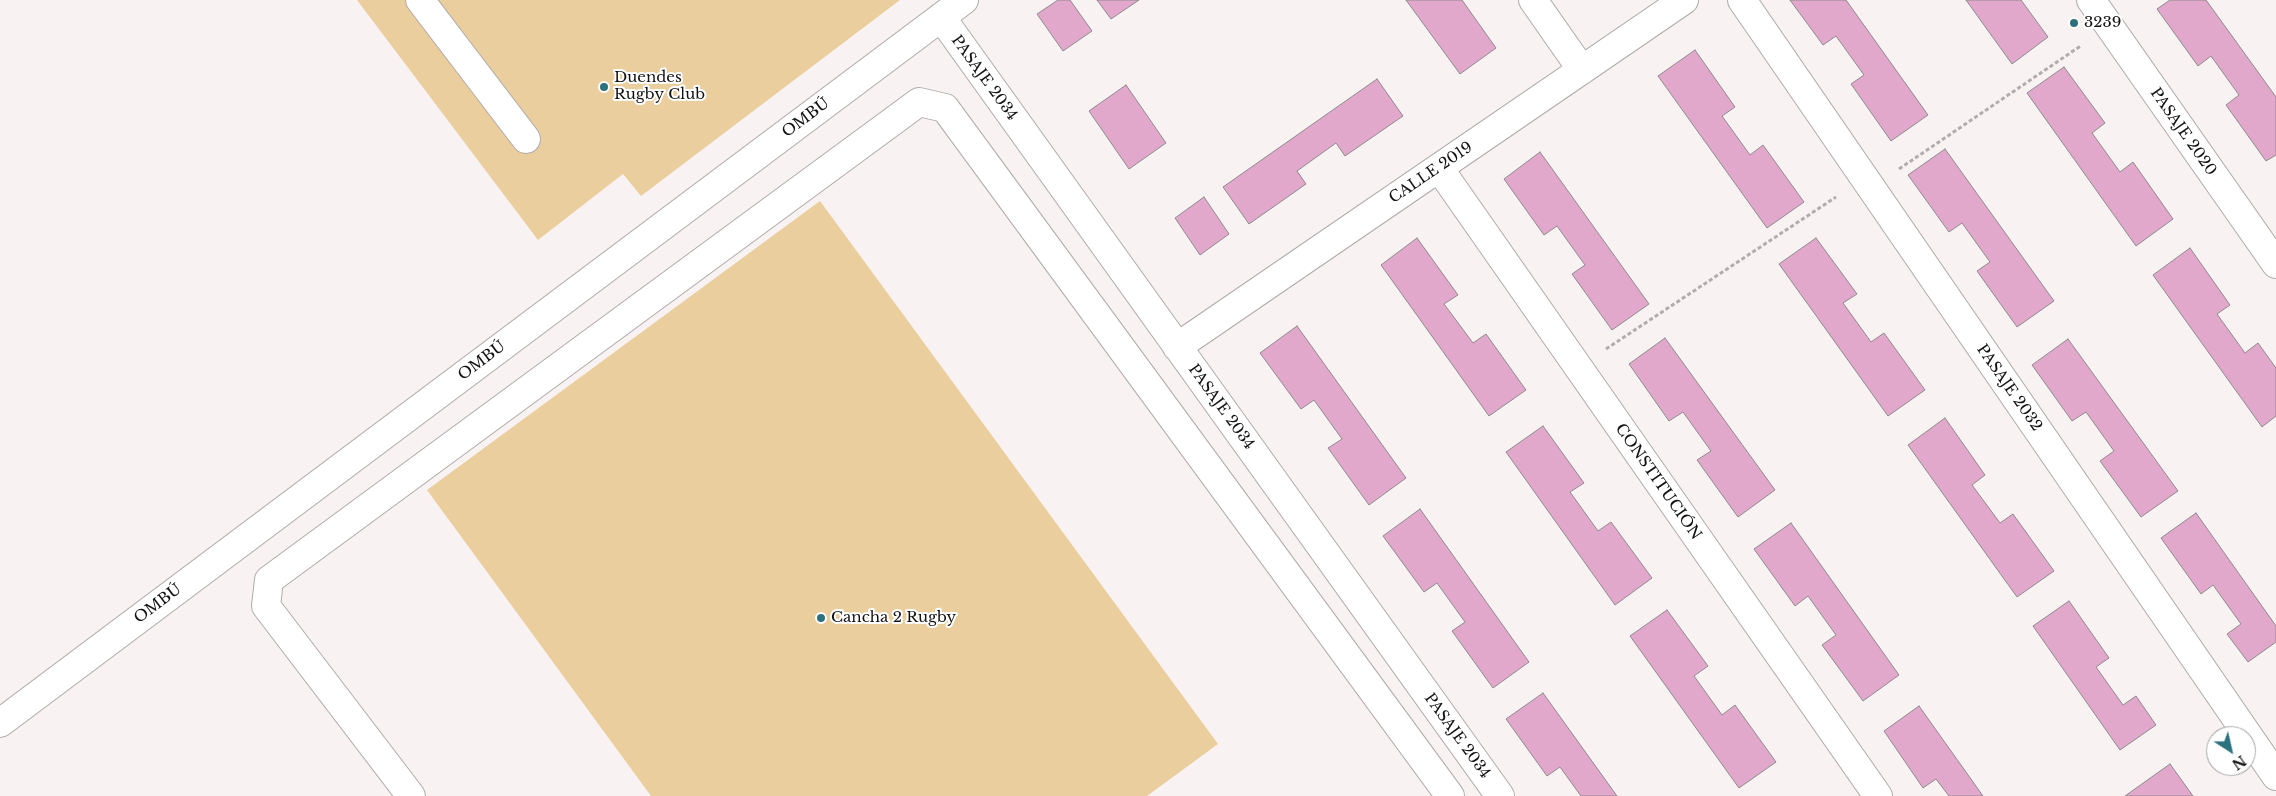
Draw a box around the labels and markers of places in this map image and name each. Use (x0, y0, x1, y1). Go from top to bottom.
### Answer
place label: 3239 (2084, 14, 2121, 32)
marker: 3239 (2068, 17, 2080, 29)
place label: Duendes Rugby Club (614, 69, 705, 104)
marker: Duendes Rugby Club (598, 81, 610, 93)
place label: Cancha 2 Rugby (831, 609, 956, 627)
marker: Cancha 2 Rugby (815, 612, 827, 624)

